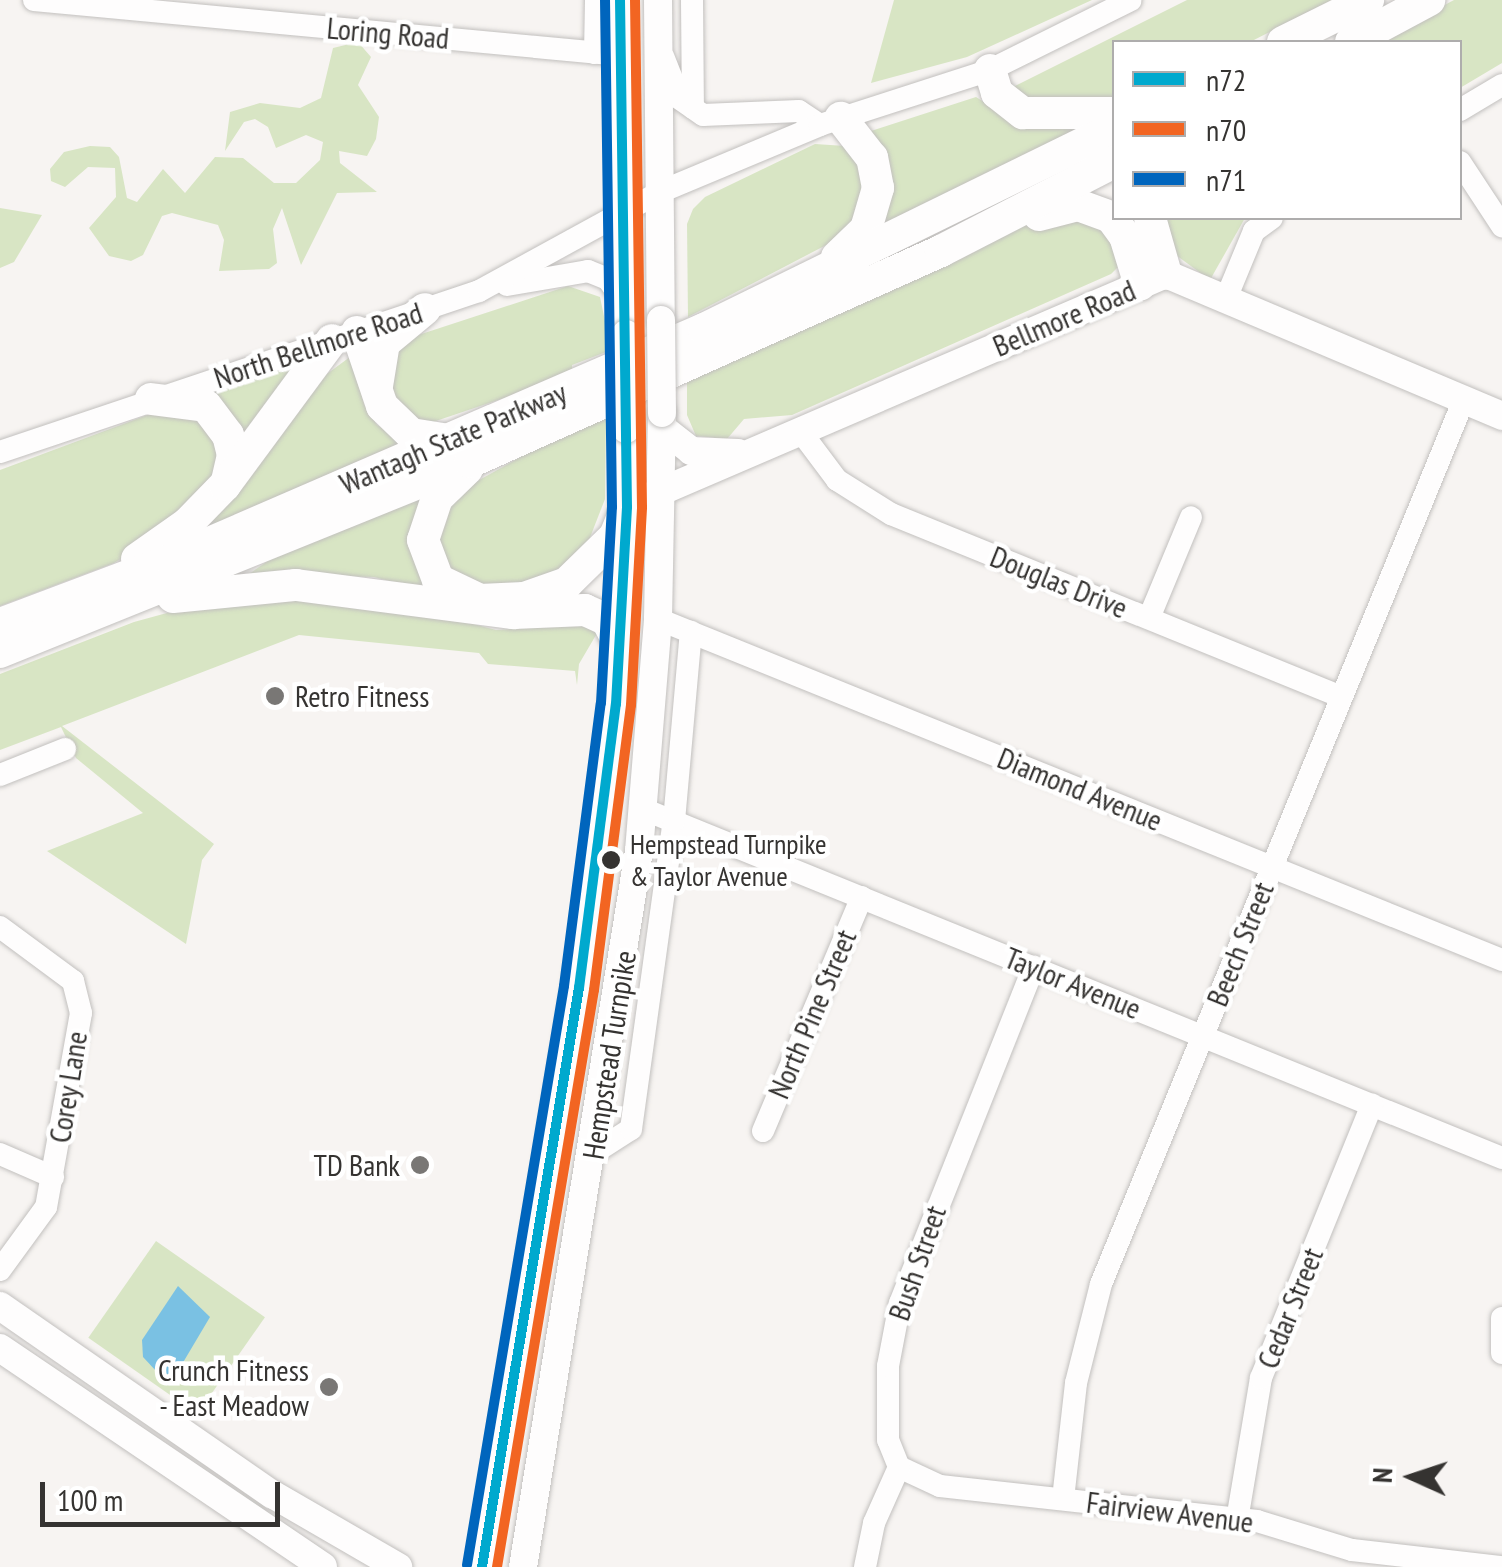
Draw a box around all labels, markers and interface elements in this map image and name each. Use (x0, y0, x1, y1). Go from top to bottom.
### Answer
street label: Loring Road (325, 10, 451, 56)
legend (1112, 40, 1462, 220)
text: n72 (1206, 60, 1246, 99)
text: n70 (1206, 110, 1246, 149)
text: n71 (1206, 160, 1246, 199)
street label: Bellmore Road (987, 272, 1141, 364)
street label: North Bellmore Road (209, 294, 427, 396)
street label: Wantagh State Parkway (334, 374, 572, 502)
street label: Douglas Drive (985, 538, 1133, 626)
place label: Retro Fitness (295, 678, 429, 714)
marker: Retro Fitness (264, 685, 286, 707)
street label: Diamond Avenue (992, 740, 1168, 838)
place label: Hempstead Turnpike & Taylor Avenue (630, 827, 827, 893)
marker: Hempstead Turnpike & Taylor Avenue (601, 850, 621, 870)
street label: Beech Street (1199, 877, 1281, 1011)
street label: North Pine Street (760, 924, 864, 1104)
street label: Taylor Avenue (999, 939, 1147, 1027)
street label: Hempstead Turnpike (575, 948, 643, 1162)
street label: Corey Lane (41, 1028, 95, 1146)
place label: TD Bank (314, 1147, 400, 1183)
marker: TD Bank (409, 1154, 431, 1176)
street label: Bush Street (881, 1201, 953, 1325)
street label: Cedar Street (1250, 1242, 1330, 1374)
place label: Crunch Fitness - East Meadow (157, 1352, 309, 1422)
marker: Crunch Fitness - East Meadow (318, 1376, 340, 1398)
north arrow (1362, 1427, 1462, 1527)
scale bar (45, 1462, 285, 1524)
text: N (1363, 1467, 1400, 1484)
text: 100 m (57, 1480, 123, 1519)
street label: Fairview Avenue (1084, 1484, 1256, 1540)

